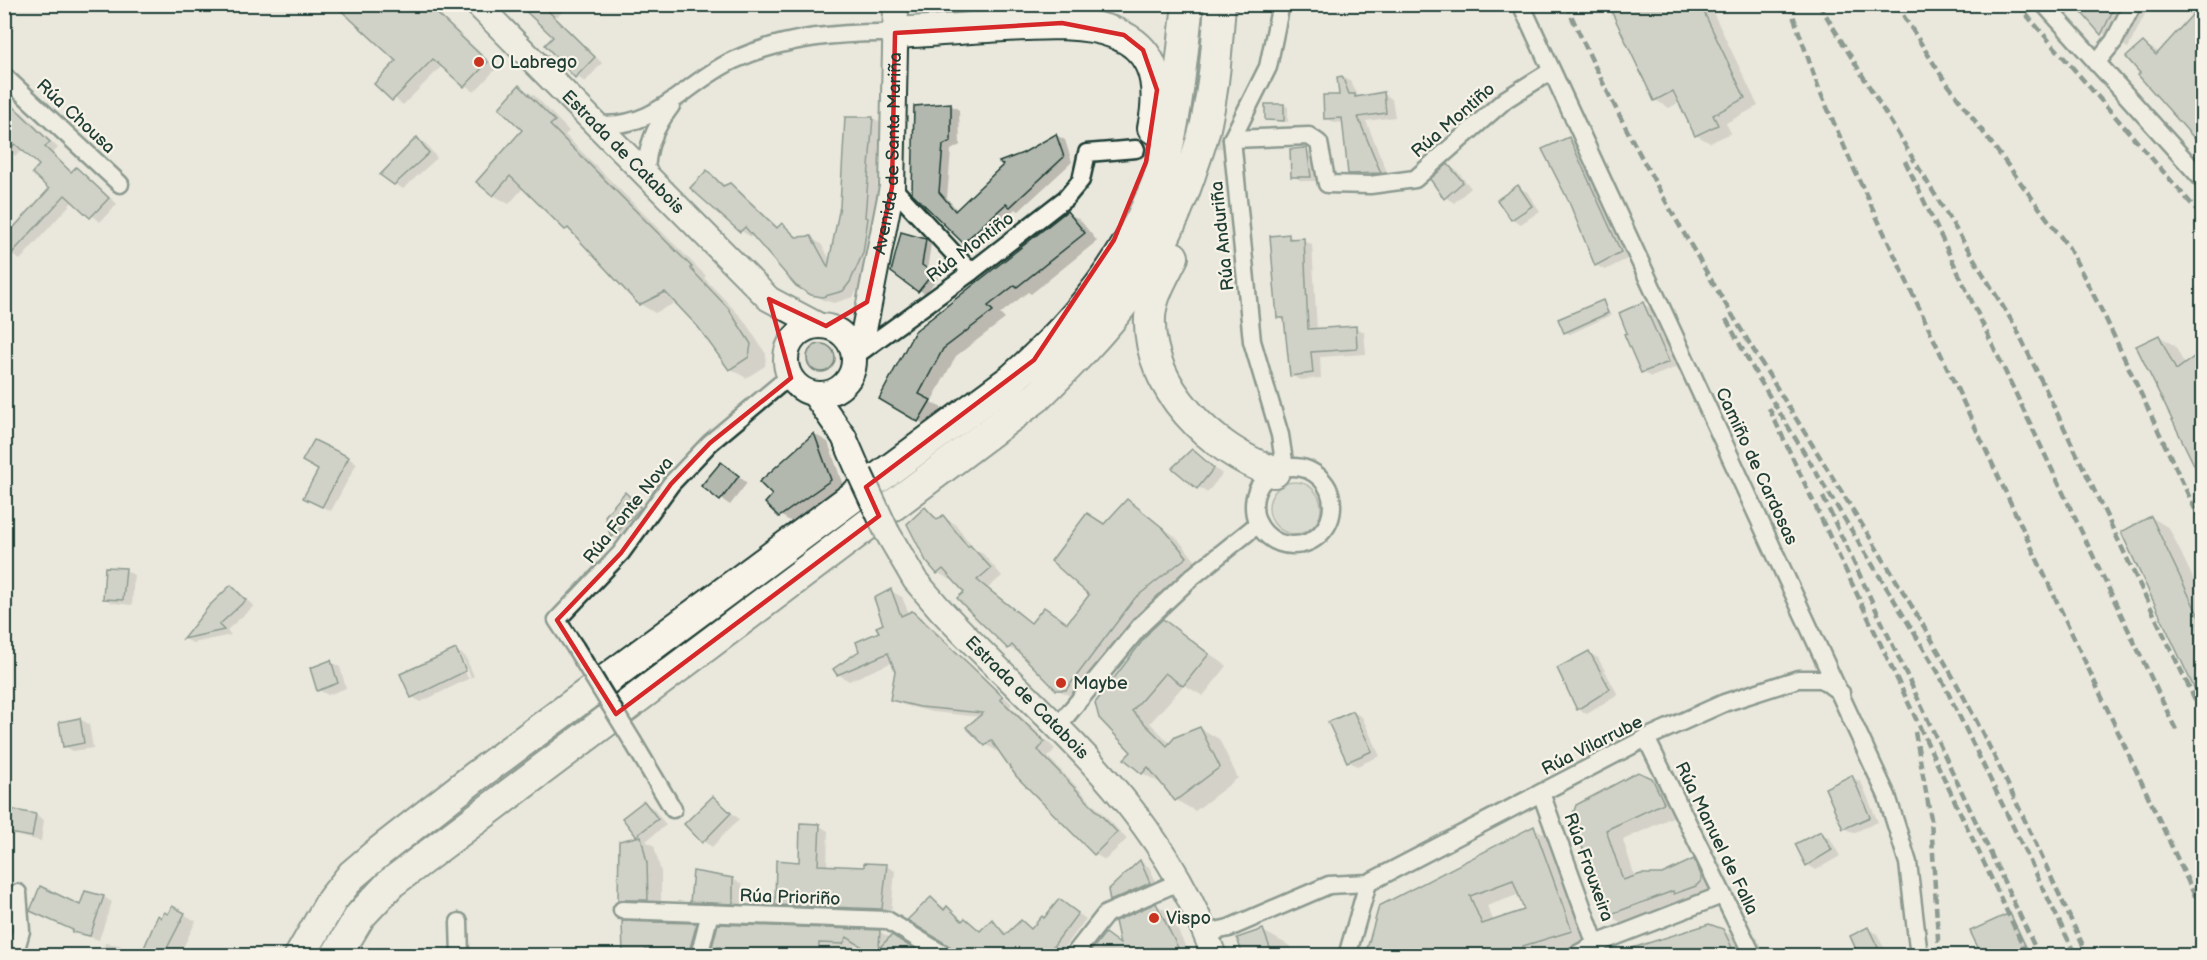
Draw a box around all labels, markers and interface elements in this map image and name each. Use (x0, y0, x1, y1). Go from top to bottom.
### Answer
place label: O Labrego (491, 52, 577, 73)
street label: Avenida de Santa Mariña (869, 52, 906, 256)
marker: O Labrego (472, 55, 486, 69)
street label: Rúa Chousa (32, 75, 119, 158)
street label: Rúa Montiño (1407, 78, 1499, 162)
street label: Estrada de Catabois (557, 86, 689, 219)
street label: Rúa Anduriña (1206, 180, 1239, 292)
street label: Rúa Montiño (923, 208, 1018, 287)
street label: Camiño de Cardosas (1711, 384, 1802, 548)
street label: Rúa Fonte Nova (579, 453, 678, 568)
street label: Estrada de Catabois (961, 632, 1093, 764)
place label: Maybe (1073, 673, 1128, 694)
marker: Maybe (1054, 676, 1068, 690)
street label: Rúa Vilarrube (1538, 711, 1646, 780)
street label: Rúa Manuel de Falla (1670, 758, 1763, 918)
street label: Rúa Frouxeira (1559, 810, 1618, 924)
street label: Rúa Prioriño (739, 885, 841, 910)
place label: Vispo (1166, 908, 1211, 929)
marker: Vispo (1147, 911, 1161, 925)

